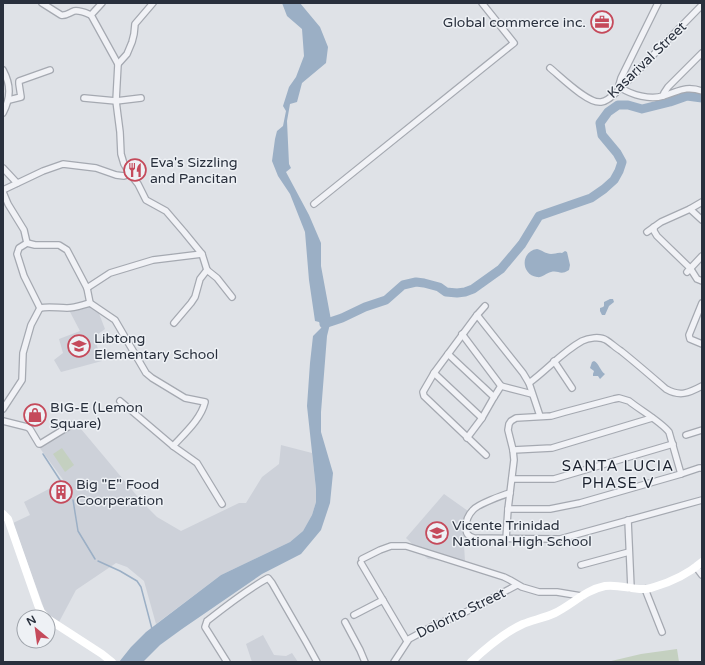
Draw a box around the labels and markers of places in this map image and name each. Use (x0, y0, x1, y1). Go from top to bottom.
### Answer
office icon: Global commerce inc. (589, 9, 615, 35)
place label: Global commerce inc. (443, 14, 586, 31)
place label: Eva's Sizzling and Pancitan (150, 154, 238, 187)
restaurant icon: Eva's Sizzling and Pancitan (122, 157, 148, 183)
place label: Libtong Elementary School (94, 330, 218, 363)
school or university icon: Libtong Elementary School (66, 333, 92, 359)
place label: BIG-E (Lemon Square) (50, 399, 143, 432)
shop icon: BIG-E (Lemon Square) (22, 402, 48, 428)
place label: Big "E" Food Coorperation (76, 476, 164, 509)
building icon: Big "E" Food Coorperation (48, 479, 74, 505)
place label: Vicente Trinidad National High School (452, 517, 592, 550)
school or university icon: Vicente Trinidad National High School (424, 520, 450, 546)

